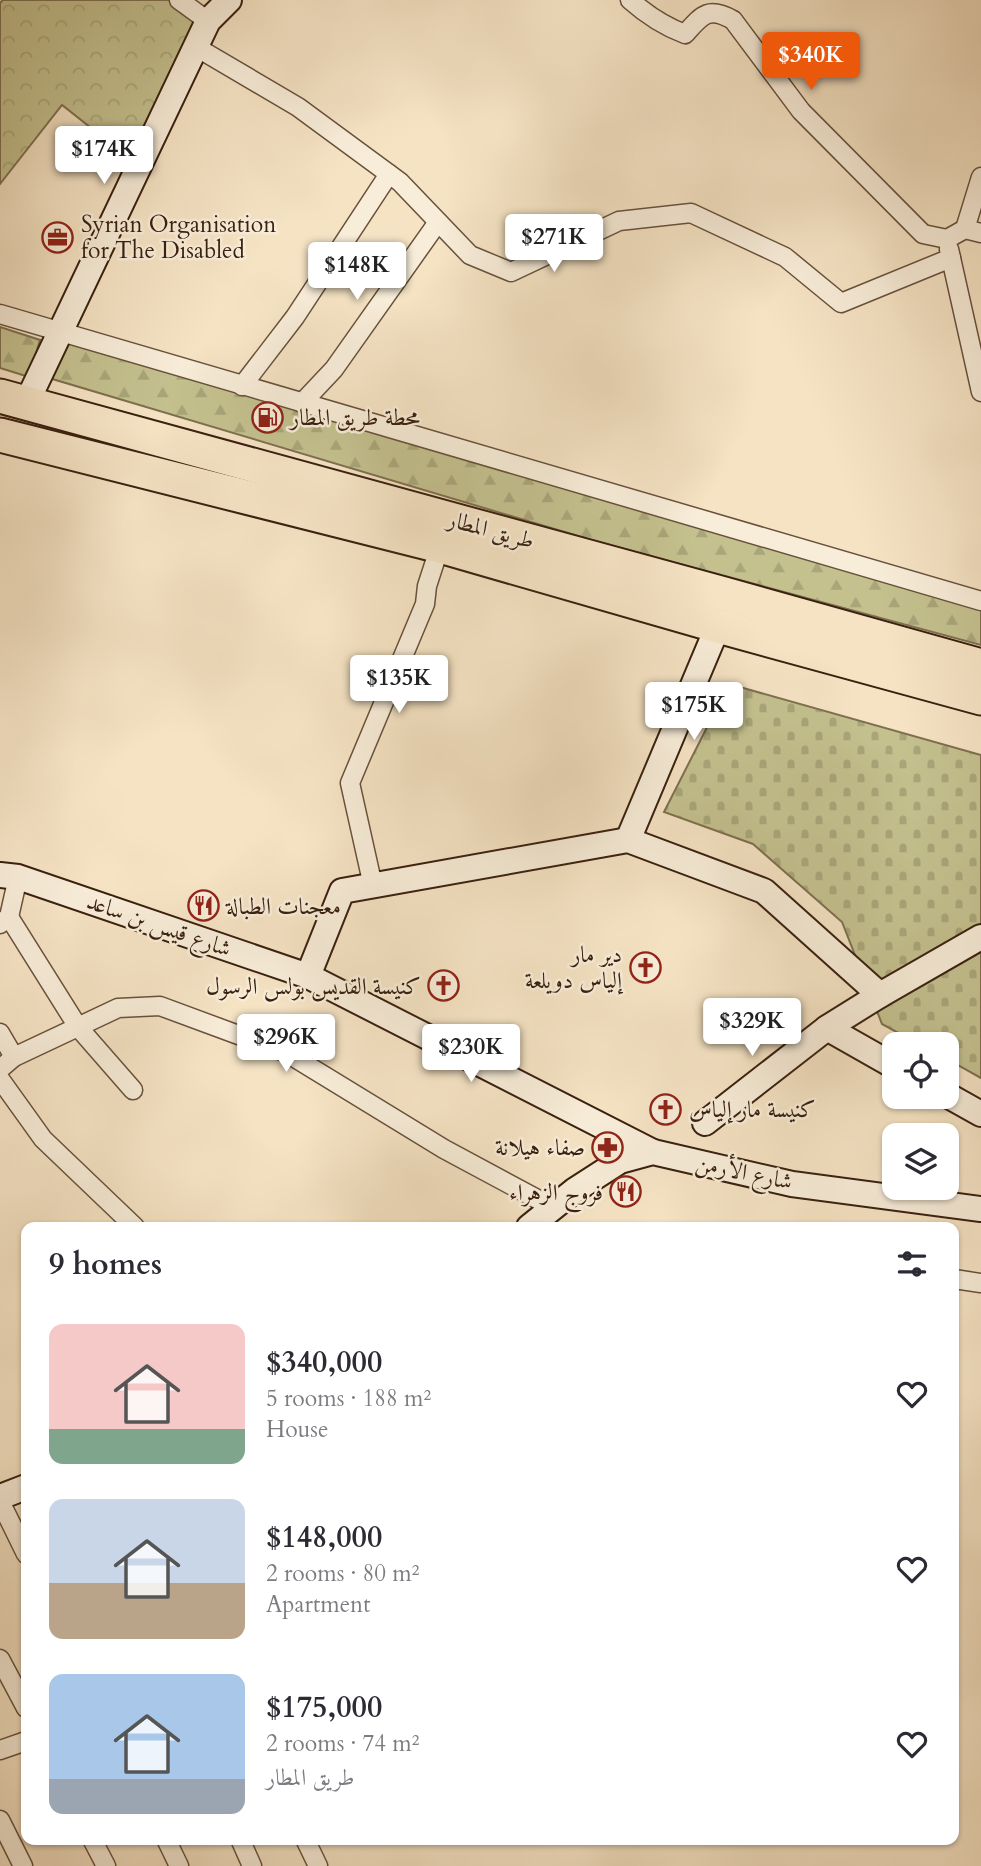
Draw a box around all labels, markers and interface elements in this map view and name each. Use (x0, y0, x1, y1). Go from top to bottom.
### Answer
pin: $340K (762, 32, 860, 92)
text: $340K (778, 39, 844, 70)
pin: $174K (55, 127, 153, 186)
text: $174K (71, 133, 137, 164)
place label: Syrian Organisation for The Disabled (81, 209, 276, 266)
pin: $271K (505, 215, 603, 274)
office icon: Syrian Organisation for The Disabled (41, 220, 75, 254)
text: $271K (521, 221, 587, 252)
pin: $148K (308, 243, 406, 302)
text: $148K (324, 249, 390, 280)
fuel station icon: محطة طريق المطار (250, 400, 284, 434)
place label: محطة طريق المطار (288, 402, 420, 433)
street label: طريق المطار (442, 503, 538, 556)
pin: $135K (350, 656, 448, 715)
text: $135K (366, 662, 432, 693)
pin: $175K (645, 682, 743, 742)
text: $175K (661, 689, 727, 720)
street label: شارع قيس بن ساعد (81, 886, 235, 968)
restaurant icon: معجنات الطبالة (186, 889, 220, 923)
place label: معجنات الطبالة (225, 891, 341, 922)
place label: دير مار إلياس دويلعة (525, 939, 624, 996)
church icon: دير مار إلياس دويلعة (628, 950, 662, 984)
church icon: كنيسة القديس بولس الرسول (427, 969, 461, 1003)
place label: كنيسة القديس بولس الرسول (206, 971, 421, 1002)
pin: $329K (703, 998, 801, 1058)
text: $329K (719, 1005, 785, 1036)
pin: $296K (237, 1014, 335, 1074)
text: $296K (253, 1021, 319, 1052)
pin: $230K (422, 1024, 520, 1084)
text: $230K (438, 1031, 504, 1062)
map controls (882, 1032, 959, 1200)
button: locate (882, 1032, 959, 1109)
church icon: كنيسة مار إلياس (649, 1092, 683, 1126)
place label: كنيسة مار إلياس (689, 1094, 816, 1125)
button: layers (882, 1123, 959, 1200)
pharmacy icon: صفاء هيلانة (591, 1130, 625, 1164)
place label: صفاء هيلانة (495, 1132, 585, 1163)
street label: شارع الأرمن (692, 1146, 795, 1201)
restaurant icon: فروج الزهراء (609, 1175, 643, 1209)
place label: فروج الزهراء (509, 1177, 603, 1213)
text: 9 homes (49, 1244, 162, 1285)
icon: filters (893, 1245, 931, 1283)
text: $340,000 (266, 1342, 382, 1383)
icon: home (105, 1352, 189, 1436)
icon: heart (893, 1375, 931, 1413)
text: 5 rooms · 188 m² (266, 1383, 431, 1414)
text: House (266, 1414, 328, 1445)
text: $148,000 (266, 1517, 382, 1558)
icon: home (105, 1527, 189, 1611)
icon: heart (893, 1550, 931, 1588)
text: 2 rooms · 80 m² (266, 1558, 419, 1589)
text: Apartment (266, 1589, 370, 1620)
text: $175,000 (266, 1687, 382, 1728)
icon: home (105, 1702, 189, 1786)
icon: heart (893, 1725, 931, 1763)
text: 2 rooms · 74 m² (266, 1728, 419, 1759)
text: طريق المطار (266, 1762, 355, 1793)

